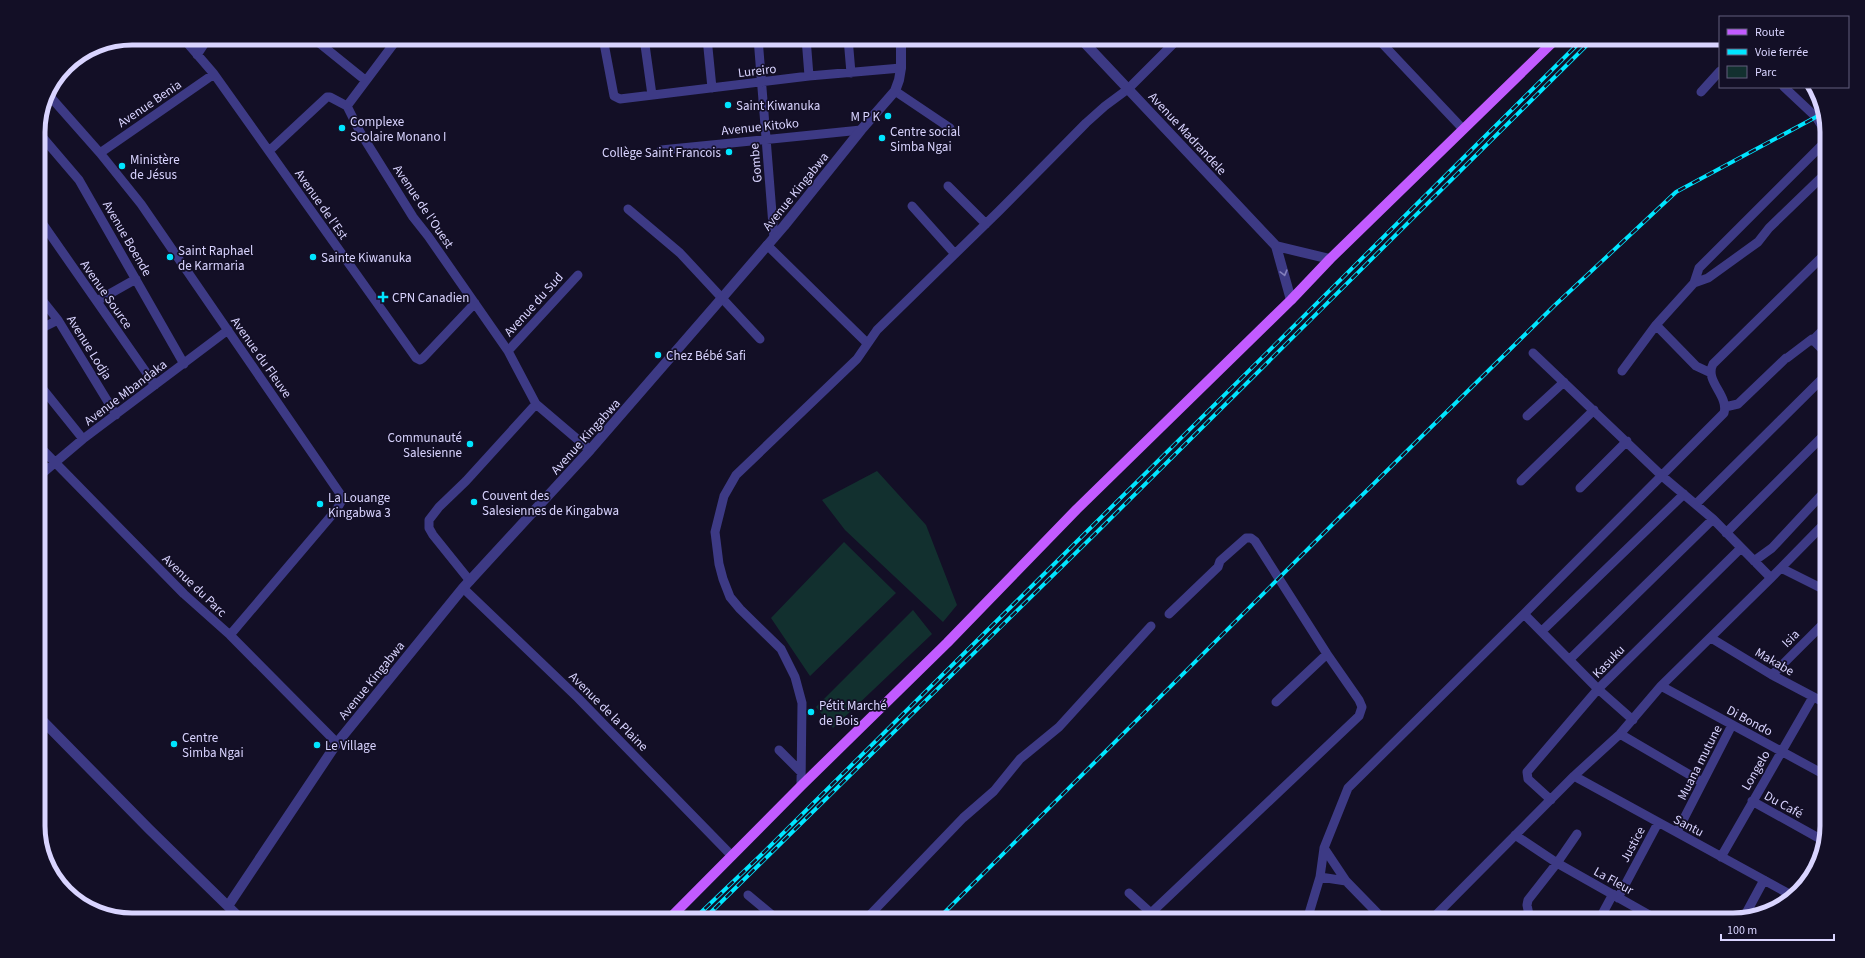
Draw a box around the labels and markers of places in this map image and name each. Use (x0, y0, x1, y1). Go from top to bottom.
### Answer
place label: Saint Kiwanuka (736, 97, 820, 115)
marker: Saint Kiwanuka (723, 100, 733, 110)
place label: M P K (850, 108, 880, 126)
marker: M P K (883, 111, 893, 121)
place label: Complexe Scolaire Monano I (350, 113, 446, 146)
marker: Complexe Scolaire Monano I (337, 123, 347, 133)
place label: Centre social Simba Ngai (890, 123, 960, 156)
marker: Centre social Simba Ngai (877, 133, 887, 143)
place label: Collège Saint Francois (602, 144, 722, 162)
marker: Collège Saint Francois (724, 147, 734, 157)
place label: Ministère de Jésus (130, 151, 180, 184)
marker: Ministère de Jésus (117, 161, 127, 171)
place label: Saint Raphael de Karmaria (178, 242, 253, 275)
place label: Sainte Kiwanuka (321, 249, 412, 267)
marker: Saint Raphael de Karmaria (165, 252, 175, 262)
marker: Sainte Kiwanuka (308, 252, 318, 262)
place label: CPN Canadien (392, 289, 469, 307)
marker: CPN Canadien (377, 291, 389, 303)
place label: Chez Bébé Safi (666, 347, 746, 365)
marker: Chez Bébé Safi (653, 350, 663, 360)
place label: Communauté Salesienne (388, 429, 462, 462)
marker: Communauté Salesienne (465, 439, 475, 449)
place label: Couvent des Salesiennes de Kingabwa (482, 487, 619, 520)
place label: La Louange Kingabwa 3 (328, 489, 391, 522)
marker: Couvent des Salesiennes de Kingabwa (469, 497, 479, 507)
marker: La Louange Kingabwa 3 (315, 499, 325, 509)
place label: Pétit Marché de Bois (819, 697, 887, 730)
marker: Pétit Marché de Bois (806, 707, 816, 717)
place label: Centre Simba Ngai (182, 729, 244, 762)
place label: Le Village (325, 737, 376, 755)
marker: Centre Simba Ngai (169, 739, 179, 749)
marker: Le Village (312, 740, 322, 750)

